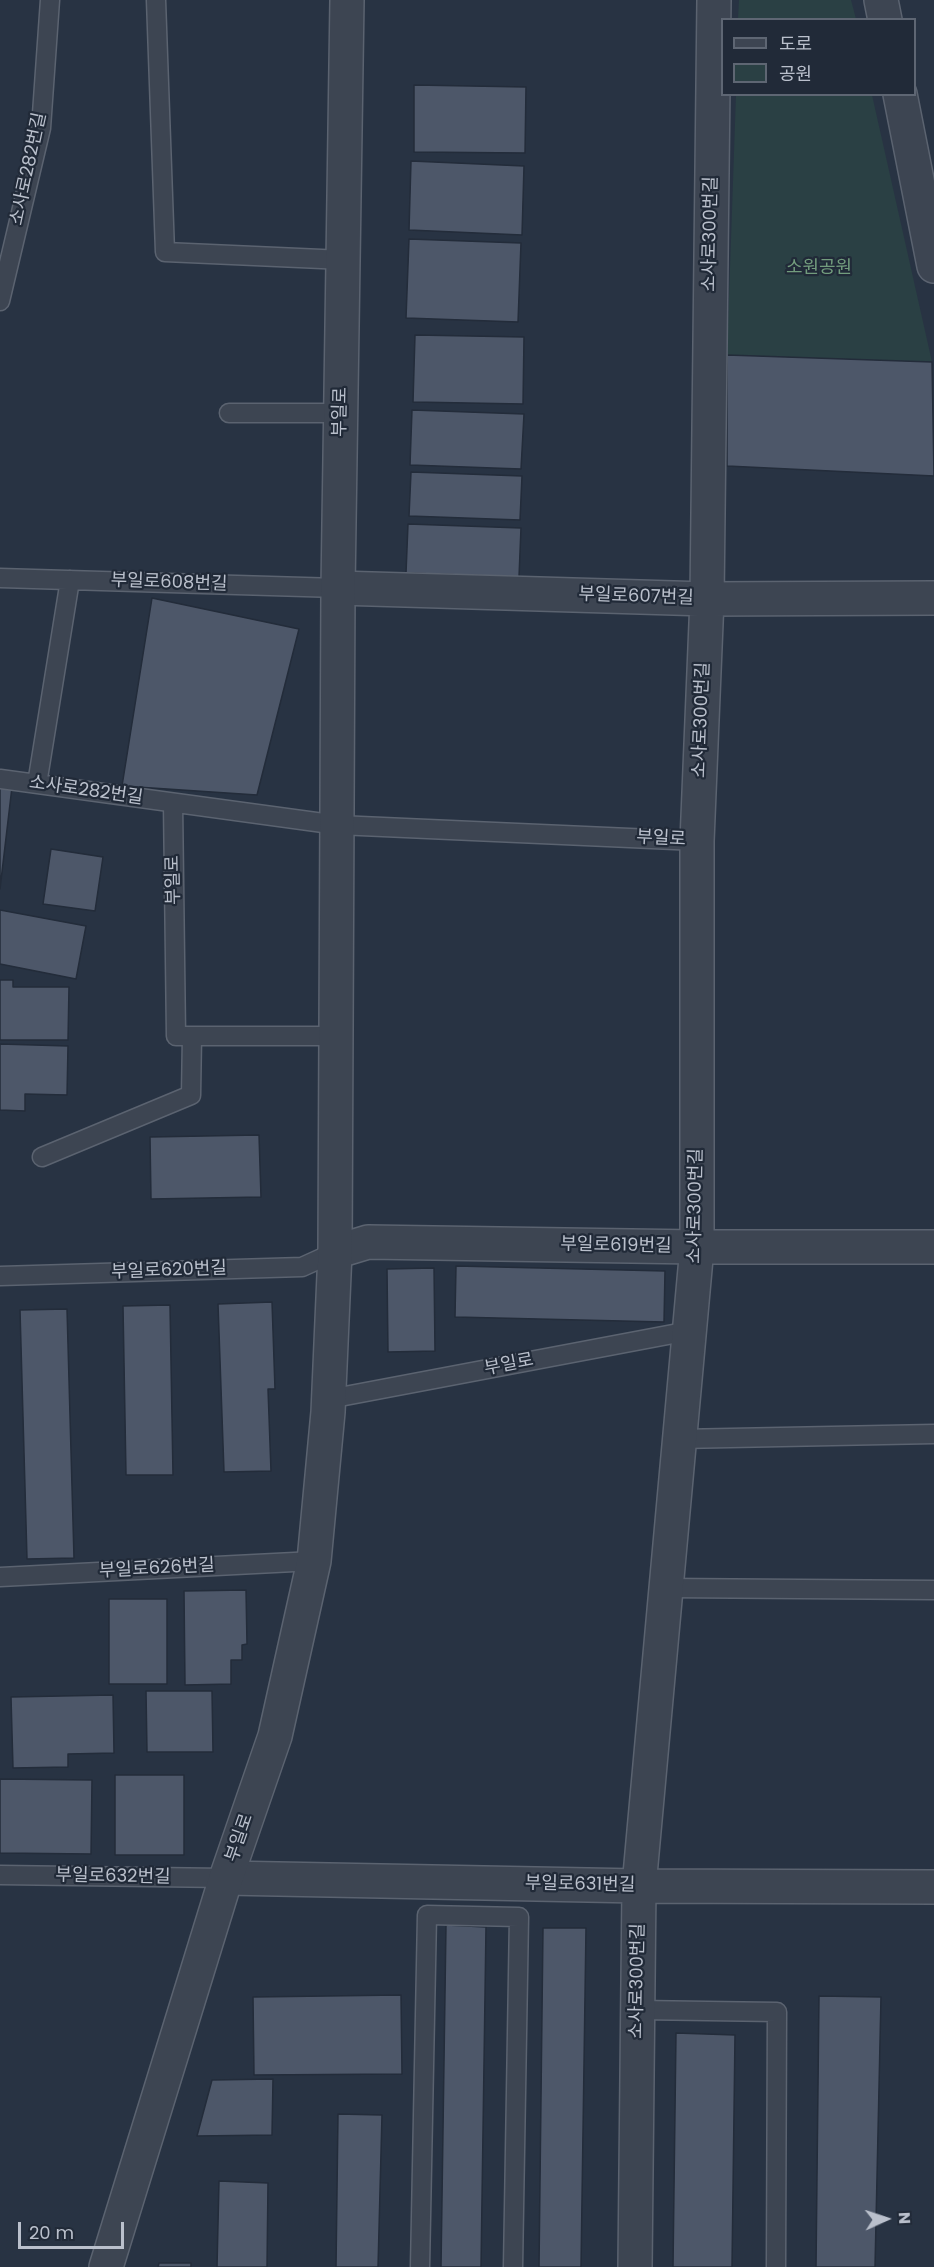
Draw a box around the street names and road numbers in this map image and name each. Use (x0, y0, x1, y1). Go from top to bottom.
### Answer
street label: 소사로282번길 (6, 111, 52, 227)
street label: 소사로300번길 (699, 176, 723, 292)
street label: 부일로 (330, 387, 352, 437)
street label: 부일로608번길 (110, 570, 228, 596)
street label: 부일로607번길 (578, 584, 694, 610)
street label: 소사로300번길 (689, 662, 715, 778)
street label: 소사로282번길 (28, 772, 144, 810)
street label: 부일로 (636, 827, 686, 851)
street label: 부일로 (163, 855, 185, 905)
street label: 소사로300번길 (684, 1148, 708, 1264)
street label: 부일로619번길 (560, 1234, 672, 1258)
street label: 부일로620번길 (111, 1258, 227, 1284)
street label: 부일로 (483, 1350, 535, 1380)
street label: 부일로626번길 (99, 1555, 215, 1583)
street label: 부일로 (222, 1811, 258, 1865)
street label: 부일로632번길 (55, 1865, 171, 1889)
street label: 부일로631번길 (525, 1873, 635, 1897)
street label: 소사로300번길 (626, 1923, 650, 2039)

